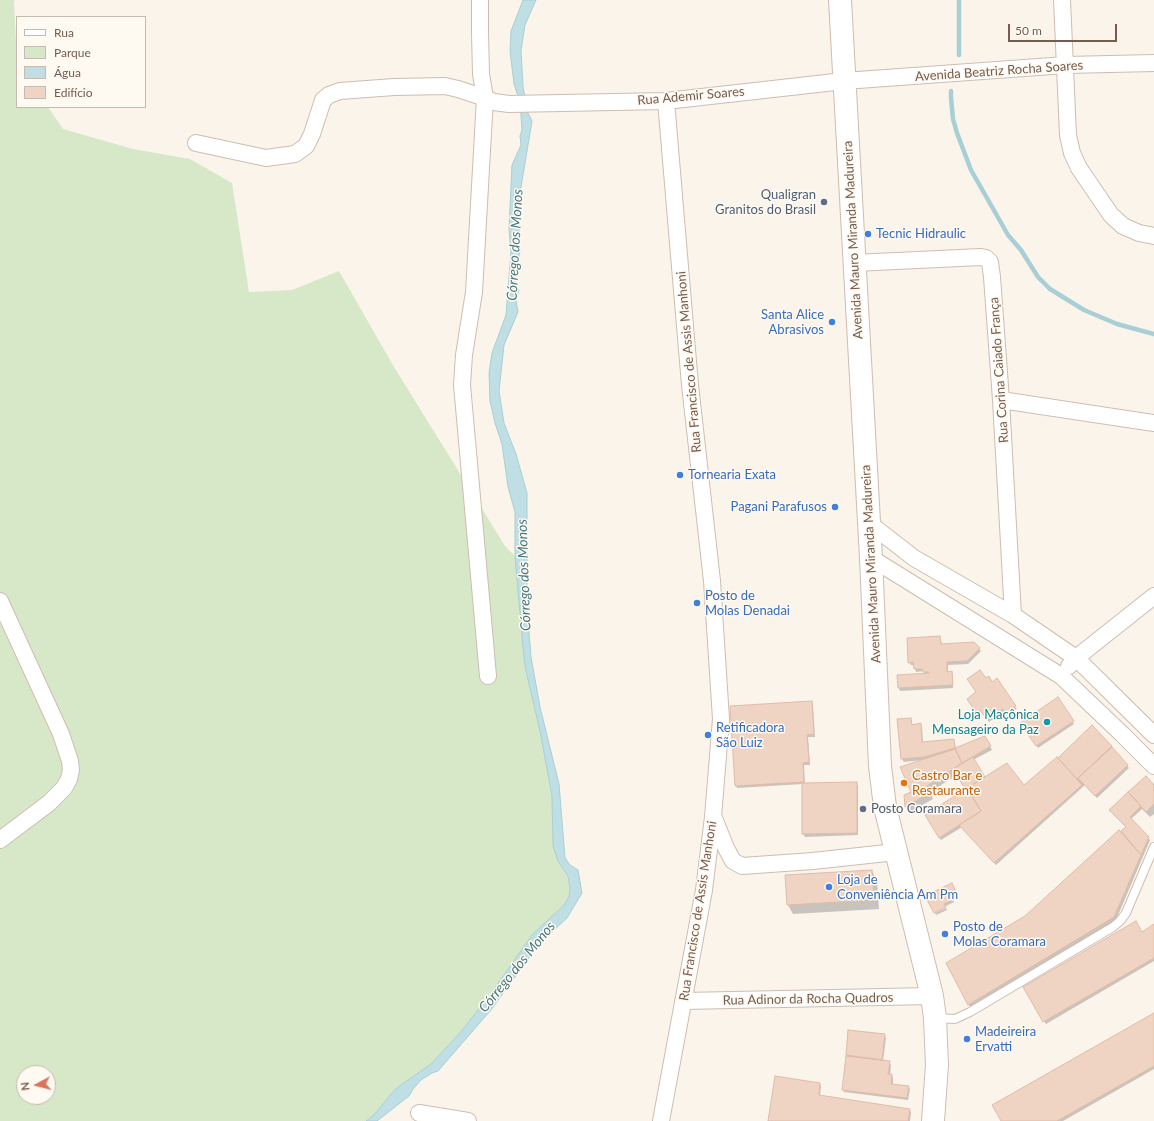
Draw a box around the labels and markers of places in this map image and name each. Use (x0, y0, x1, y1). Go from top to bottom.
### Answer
place label: Qualigran Granitos do Brasil (715, 187, 816, 218)
marker: Qualigran Granitos do Brasil (819, 197, 829, 207)
place label: Tecnic Hidraulic (876, 226, 966, 242)
marker: Tecnic Hidraulic (863, 229, 873, 239)
place label: Santa Alice Abrasivos (761, 307, 824, 338)
marker: Santa Alice Abrasivos (827, 317, 837, 327)
place label: Tornearia Exata (688, 467, 776, 483)
marker: Tornearia Exata (675, 470, 685, 480)
place label: Pagani Parafusos (731, 499, 827, 515)
marker: Pagani Parafusos (830, 502, 840, 512)
place label: Posto de Molas Denadai (705, 588, 790, 619)
marker: Posto de Molas Denadai (692, 598, 702, 608)
place label: Loja Maçônica Mensageiro da Paz (932, 707, 1039, 738)
marker: Loja Maçônica Mensageiro da Paz (1042, 717, 1052, 727)
place label: Retificadora São Luiz (716, 720, 784, 751)
marker: Retificadora São Luiz (703, 730, 713, 740)
place label: Castro Bar e Restaurante (912, 768, 982, 799)
marker: Castro Bar e Restaurante (899, 778, 909, 788)
place label: Posto Coramara (871, 801, 962, 817)
marker: Posto Coramara (858, 804, 868, 814)
place label: Loja de Conveniência Am Pm (837, 872, 958, 903)
marker: Loja de Conveniência Am Pm (824, 882, 834, 892)
place label: Posto de Molas Coramara (953, 919, 1046, 950)
marker: Posto de Molas Coramara (940, 929, 950, 939)
place label: Madeireira Ervatti (975, 1024, 1036, 1055)
marker: Madeireira Ervatti (962, 1034, 972, 1044)

